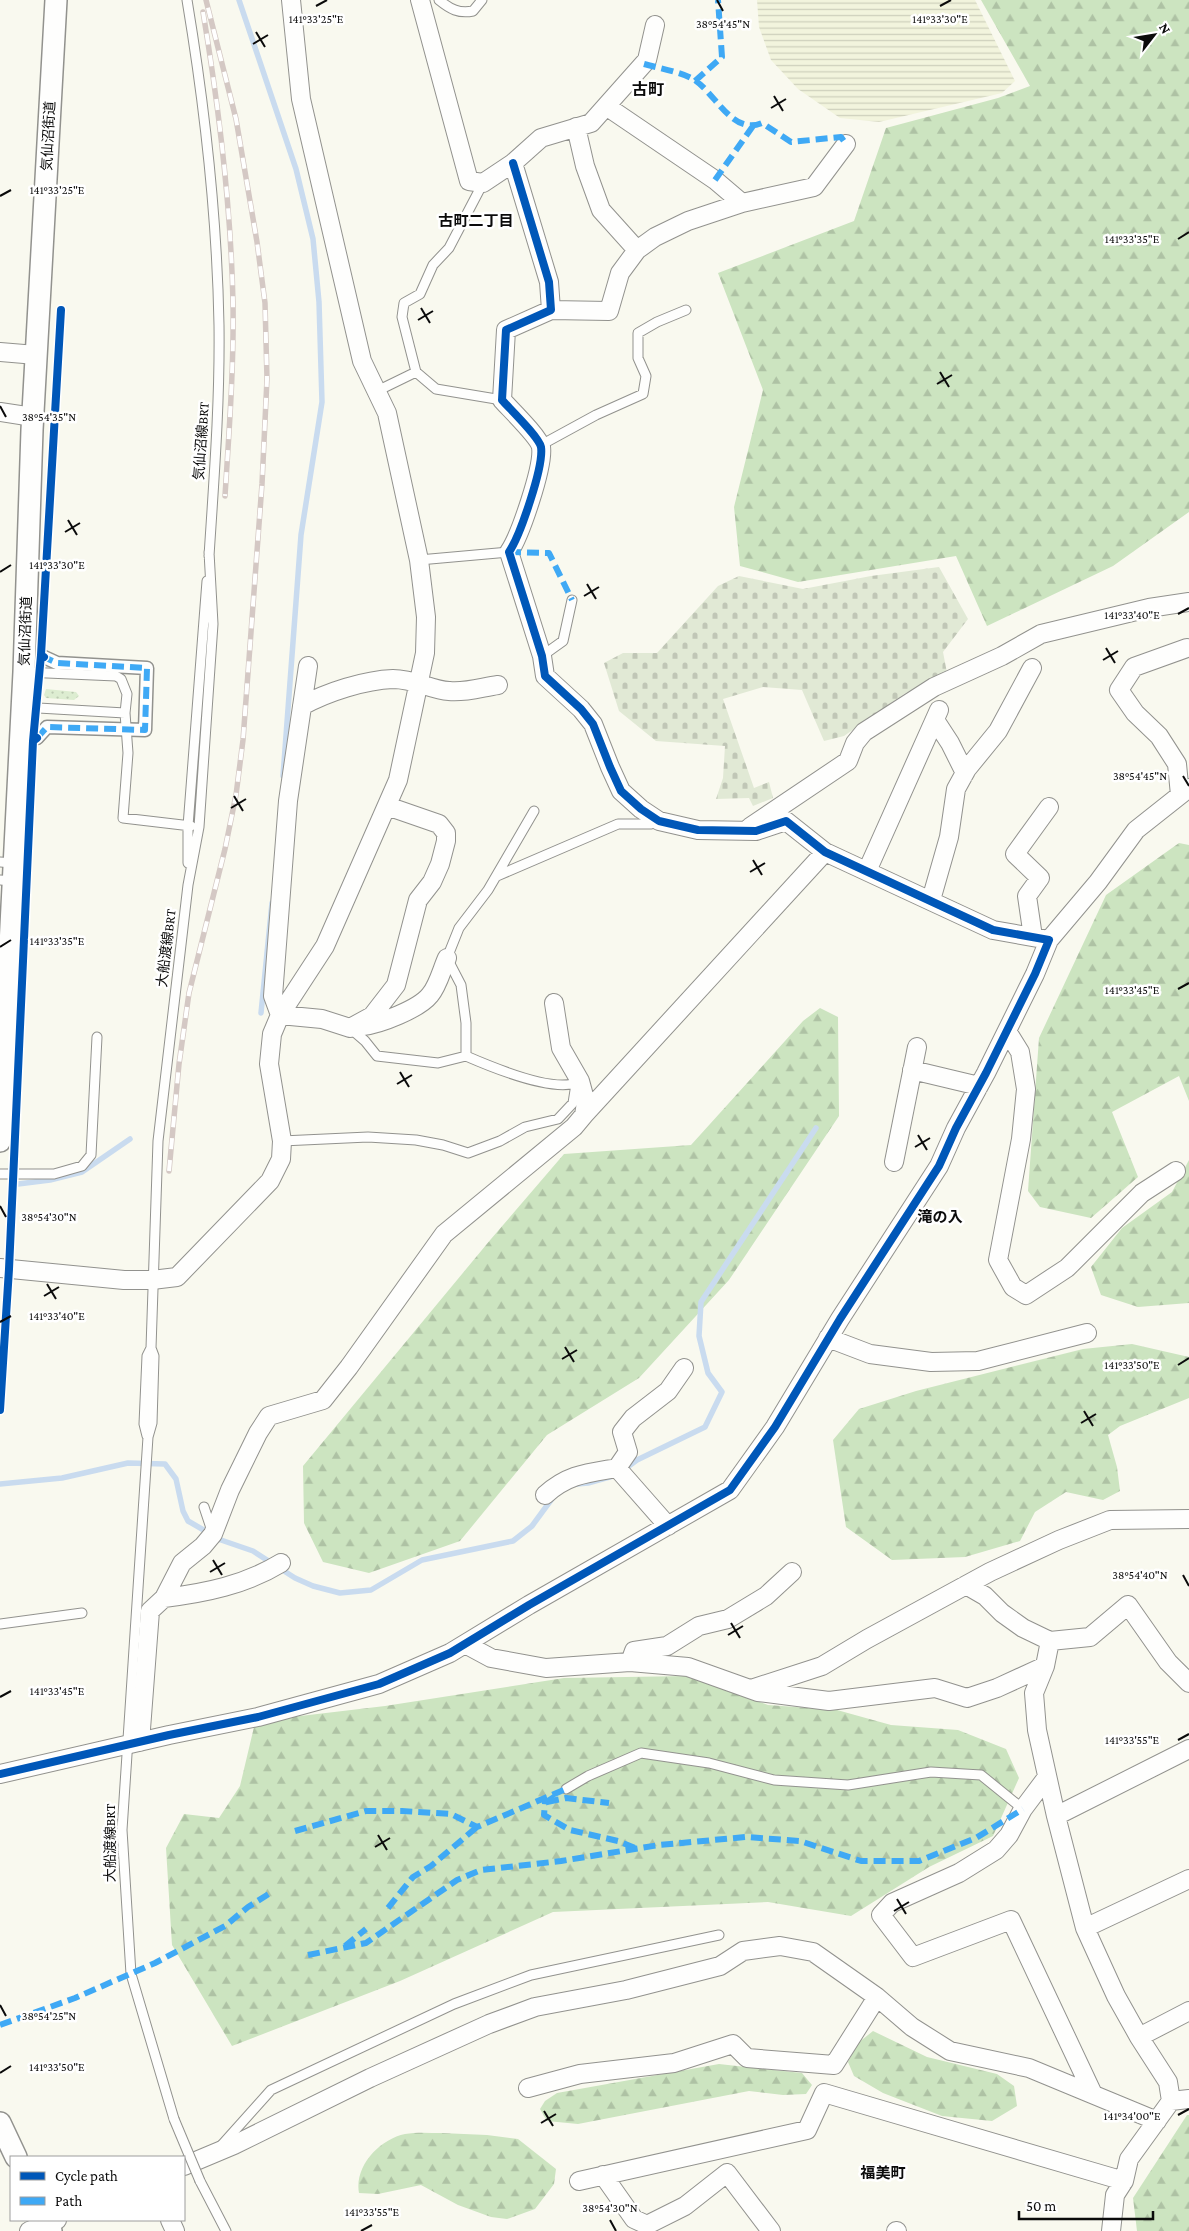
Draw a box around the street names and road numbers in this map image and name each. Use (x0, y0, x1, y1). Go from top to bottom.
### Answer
street label: 気仙沼街道 (38, 101, 58, 171)
street label: 気仙沼線BRT (190, 401, 212, 481)
street label: 気仙沼街道 (16, 596, 34, 666)
street label: 大船渡線BRT (153, 908, 179, 988)
street label: 大船渡線BRT (102, 1803, 118, 1882)

